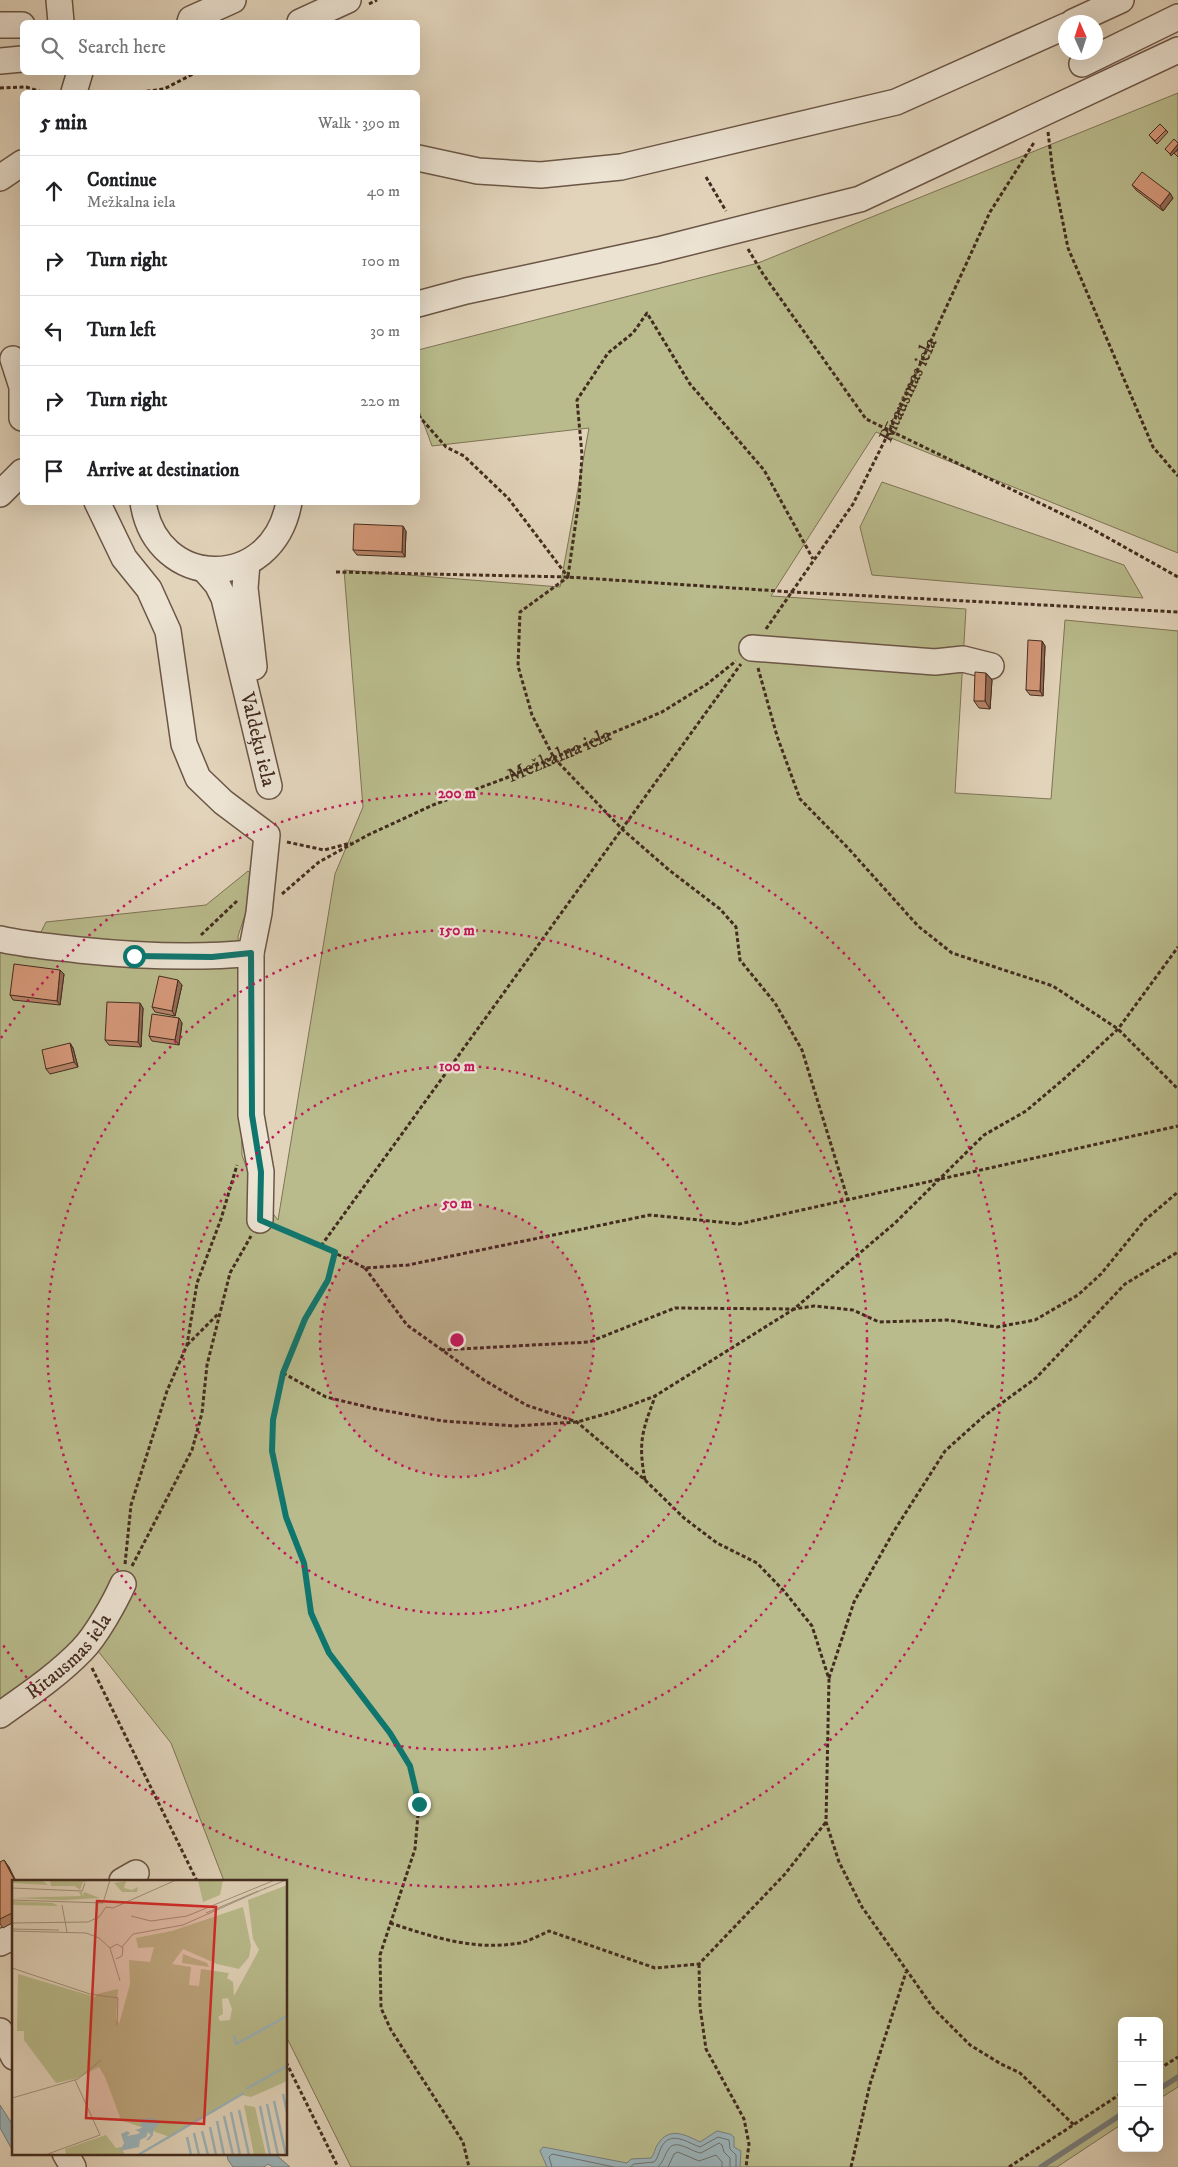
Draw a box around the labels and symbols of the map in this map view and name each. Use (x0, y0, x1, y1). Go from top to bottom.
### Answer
north arrow (1058, 15, 1103, 60)
street label: Rītausmas iela (873, 333, 943, 446)
street label: Valdeķu iela (234, 689, 281, 790)
street label: Mežkalna iela (503, 722, 615, 789)
text: 200 m (438, 784, 477, 803)
text: 150 m (439, 921, 475, 940)
route start (123, 945, 146, 968)
text: 100 m (439, 1057, 476, 1076)
text: 50 m (441, 1194, 473, 1213)
centre of rings (448, 1331, 466, 1349)
street label: Rītausmas iela (21, 1609, 117, 1705)
route end (408, 1793, 431, 1816)
inset map (12, 1880, 288, 2154)

